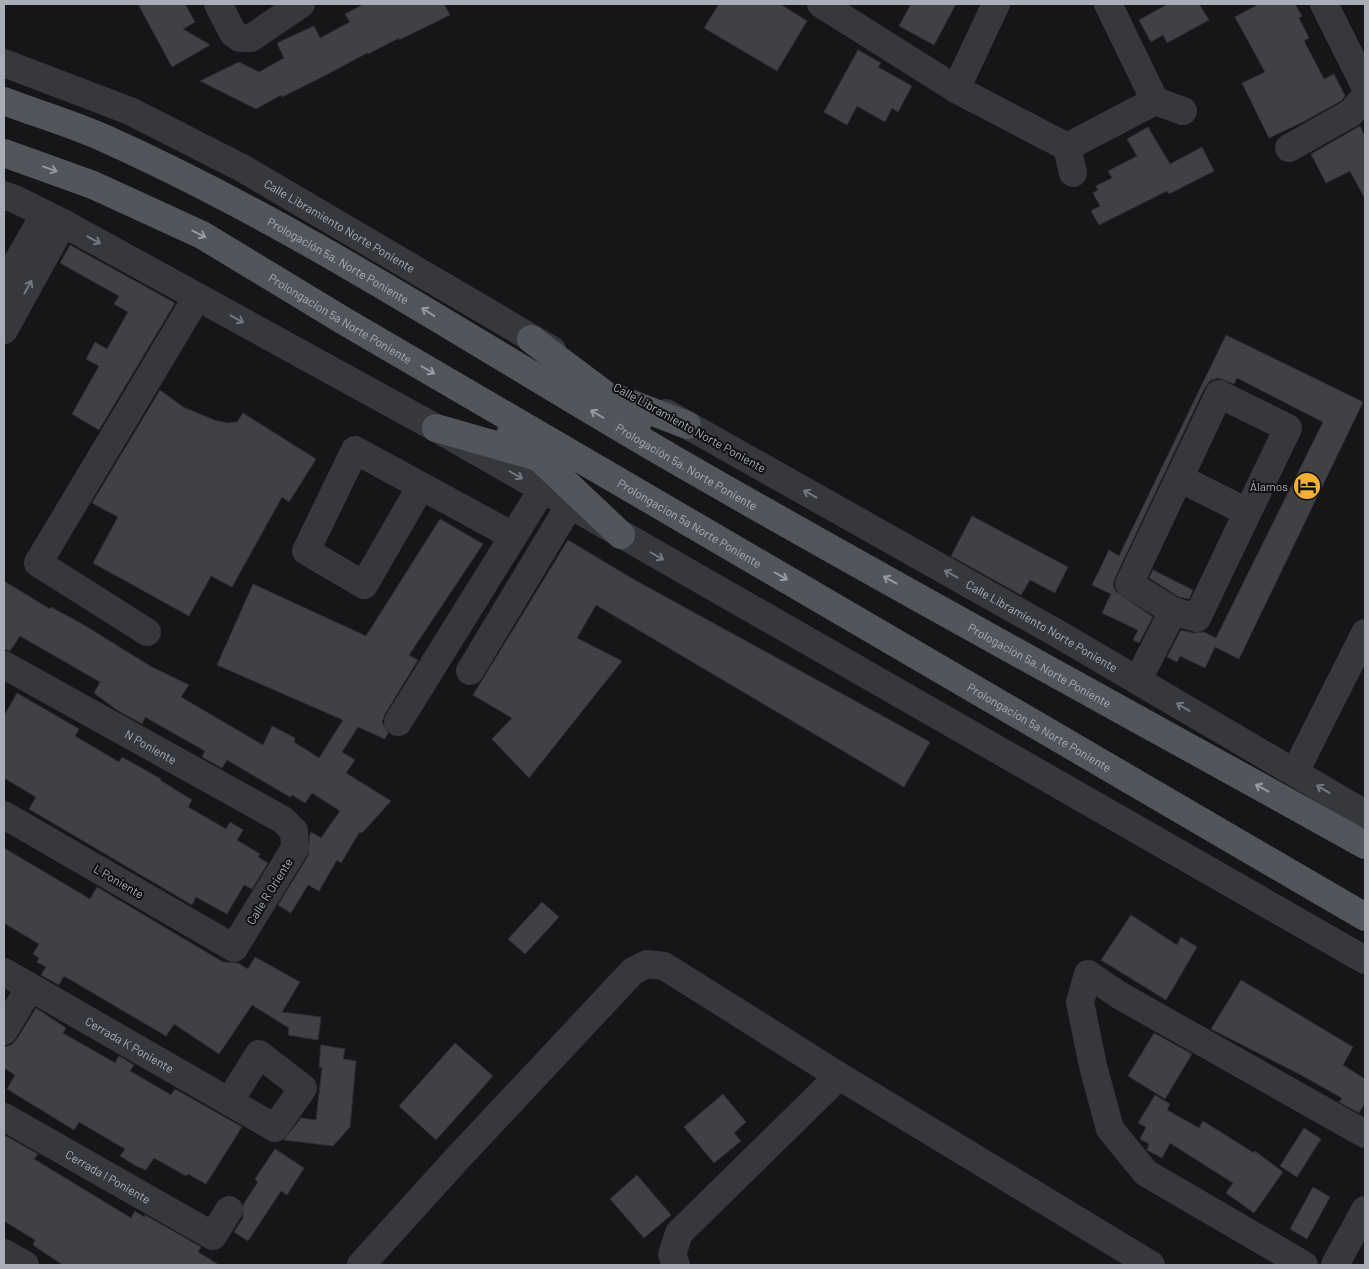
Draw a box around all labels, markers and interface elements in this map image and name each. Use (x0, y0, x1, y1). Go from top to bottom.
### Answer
one-way arrow (41, 165, 57, 174)
street label: Calle Libramiento Norte Poniente (262, 176, 418, 275)
street label: Prologación 5a. Norte Poniente (265, 214, 412, 306)
one-way arrow (191, 229, 206, 239)
one-way arrow (87, 235, 102, 245)
street label: Prolongacion 5a Norte Poniente (266, 270, 415, 366)
one-way arrow (23, 281, 33, 295)
one-way arrow (421, 307, 435, 317)
one-way arrow (229, 314, 243, 324)
one-way arrow (421, 366, 435, 376)
street label: Calle Libramiento Norte Poniente (611, 379, 769, 475)
one-way arrow (590, 409, 604, 419)
street label: Prologación 5a. Norte Poniente (614, 420, 760, 513)
one-way arrow (508, 470, 522, 480)
hotel icon: Álamos (1292, 471, 1322, 501)
street label: Prolongacion 5a Norte Poniente (615, 475, 764, 570)
place label: Álamos (1250, 479, 1288, 493)
one-way arrow (802, 489, 817, 499)
one-way arrow (649, 551, 663, 561)
one-way arrow (945, 568, 959, 578)
one-way arrow (773, 571, 787, 581)
one-way arrow (884, 575, 898, 585)
street label: Calle Libramiento Norte Poniente (964, 577, 1120, 674)
street label: Prologación 5a. Norte Poniente (966, 620, 1114, 710)
street label: Prolongacion 5a Norte Poniente (965, 680, 1114, 775)
one-way arrow (1177, 702, 1191, 712)
street label: N Poniente (123, 727, 179, 767)
one-way arrow (1255, 782, 1269, 792)
one-way arrow (1317, 784, 1331, 794)
street label: Calle R Oriente (243, 855, 295, 927)
street label: L Poniente (91, 861, 147, 901)
street label: Cerrada K Poniente (83, 1013, 176, 1075)
street label: Cerrada I Poniente (63, 1147, 153, 1206)

